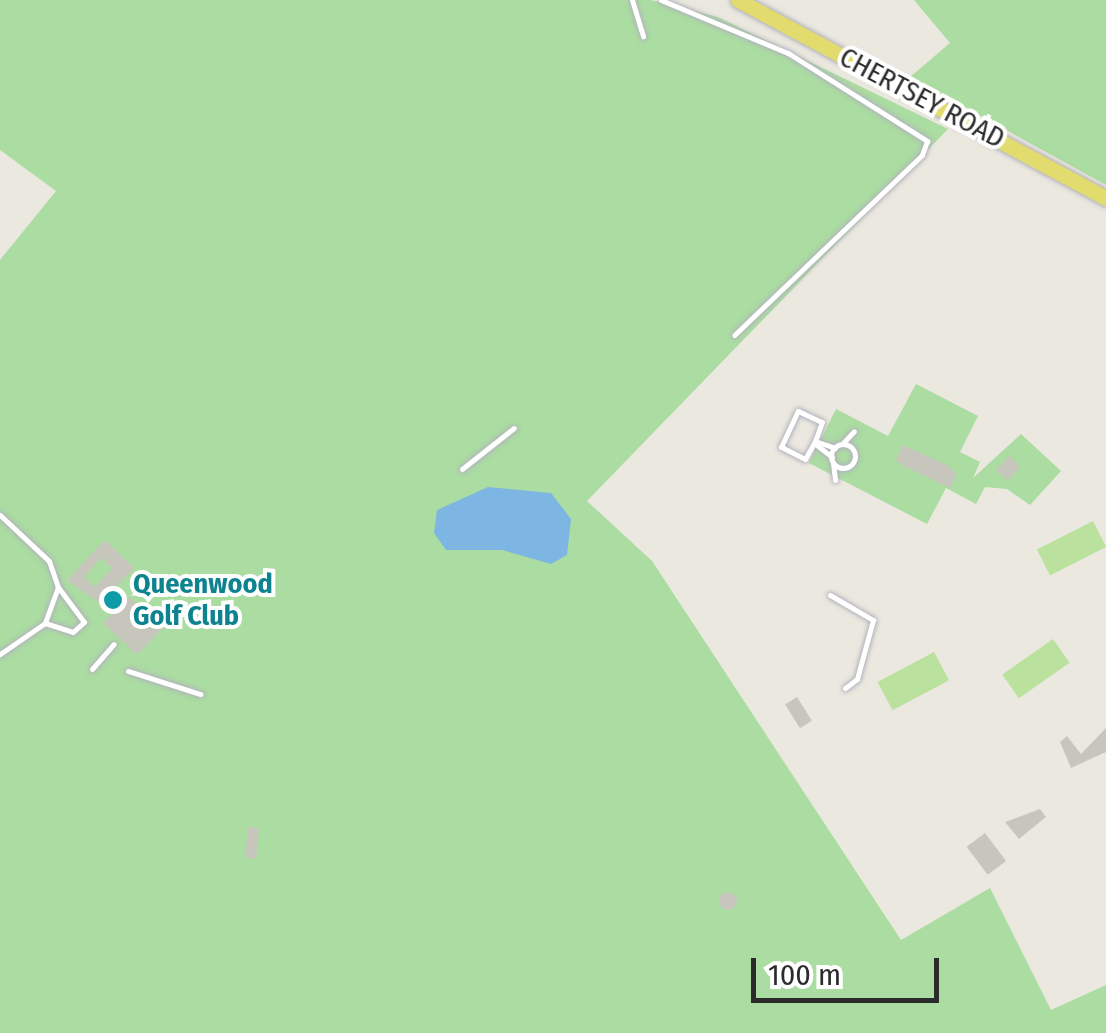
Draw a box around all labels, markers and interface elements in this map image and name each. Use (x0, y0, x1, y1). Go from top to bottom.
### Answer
street label: CHERTSEY ROAD (834, 40, 1010, 156)
place label: Queenwood Golf Club (133, 567, 273, 633)
marker: Queenwood Golf Club (102, 589, 124, 611)
scale bar (756, 938, 944, 1000)
text: 100 m (768, 957, 841, 993)

